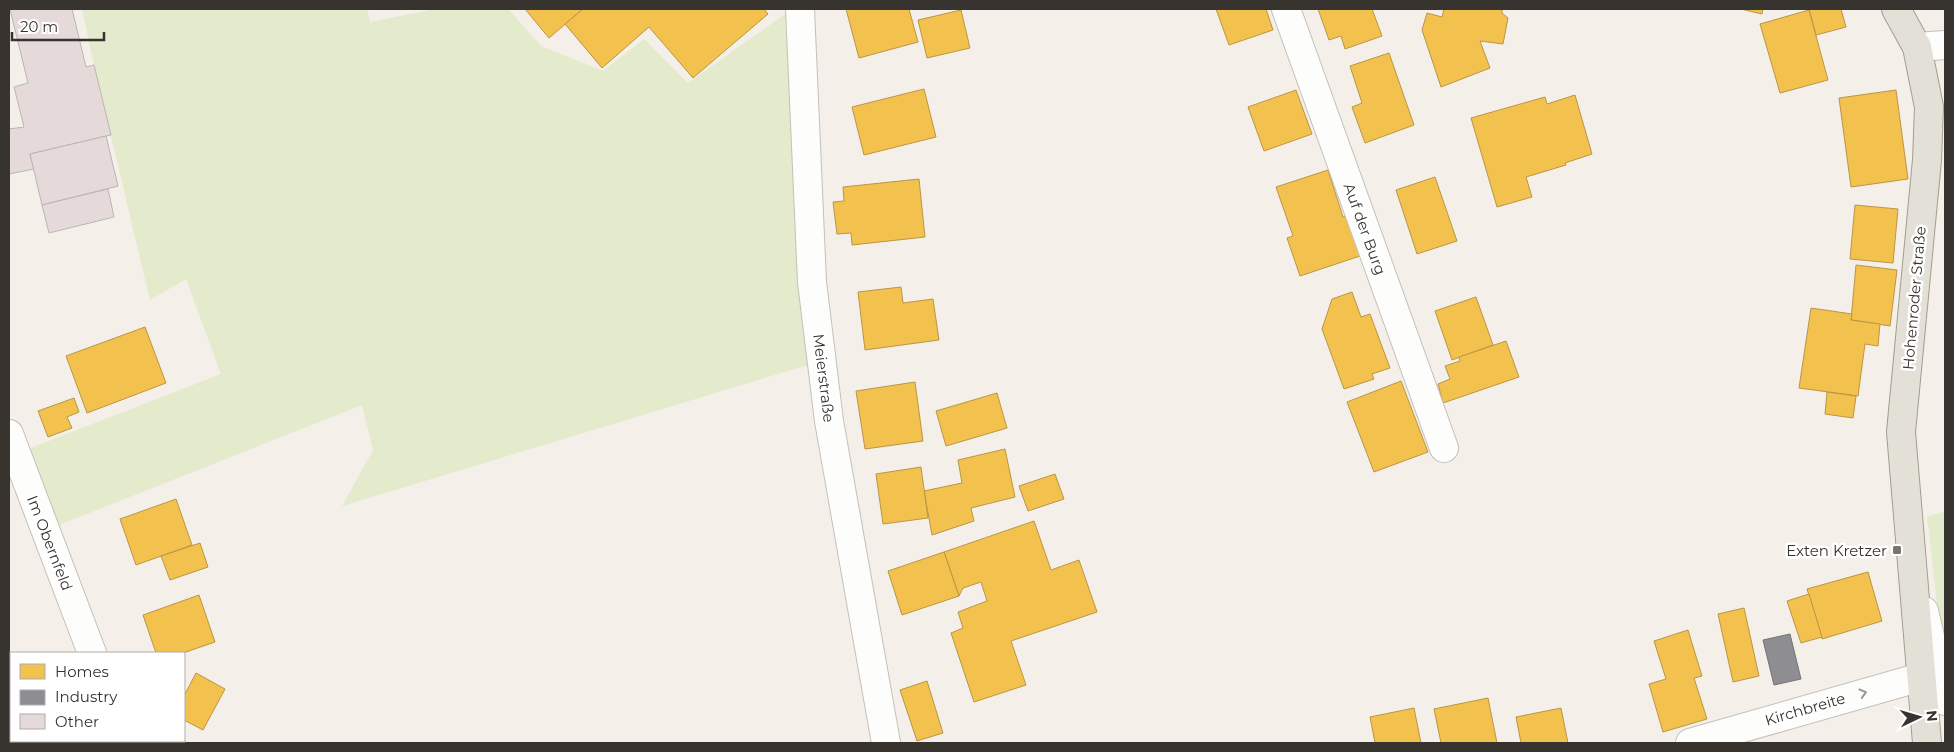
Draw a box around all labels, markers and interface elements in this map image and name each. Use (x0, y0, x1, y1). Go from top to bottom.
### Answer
scale bar (12, 10, 105, 42)
text: 20 m (20, 17, 58, 36)
street label: Auf der Burg (1340, 180, 1390, 278)
street label: Hohenroder Straße (1898, 225, 1930, 371)
street label: Meierstraße (809, 333, 839, 423)
street label: Im Obernfeld (23, 493, 77, 593)
place label: Exten Kretzer (1786, 541, 1887, 560)
marker: Exten Kretzer (1891, 544, 1903, 556)
legend (10, 652, 185, 742)
text: Homes (55, 662, 109, 681)
text: Industry (55, 687, 118, 706)
street label: Kirchbreite (1763, 688, 1847, 730)
one-way arrow (1858, 689, 1866, 699)
north arrow (1894, 692, 1944, 742)
text: N (1922, 709, 1941, 722)
text: Other (55, 712, 99, 731)

